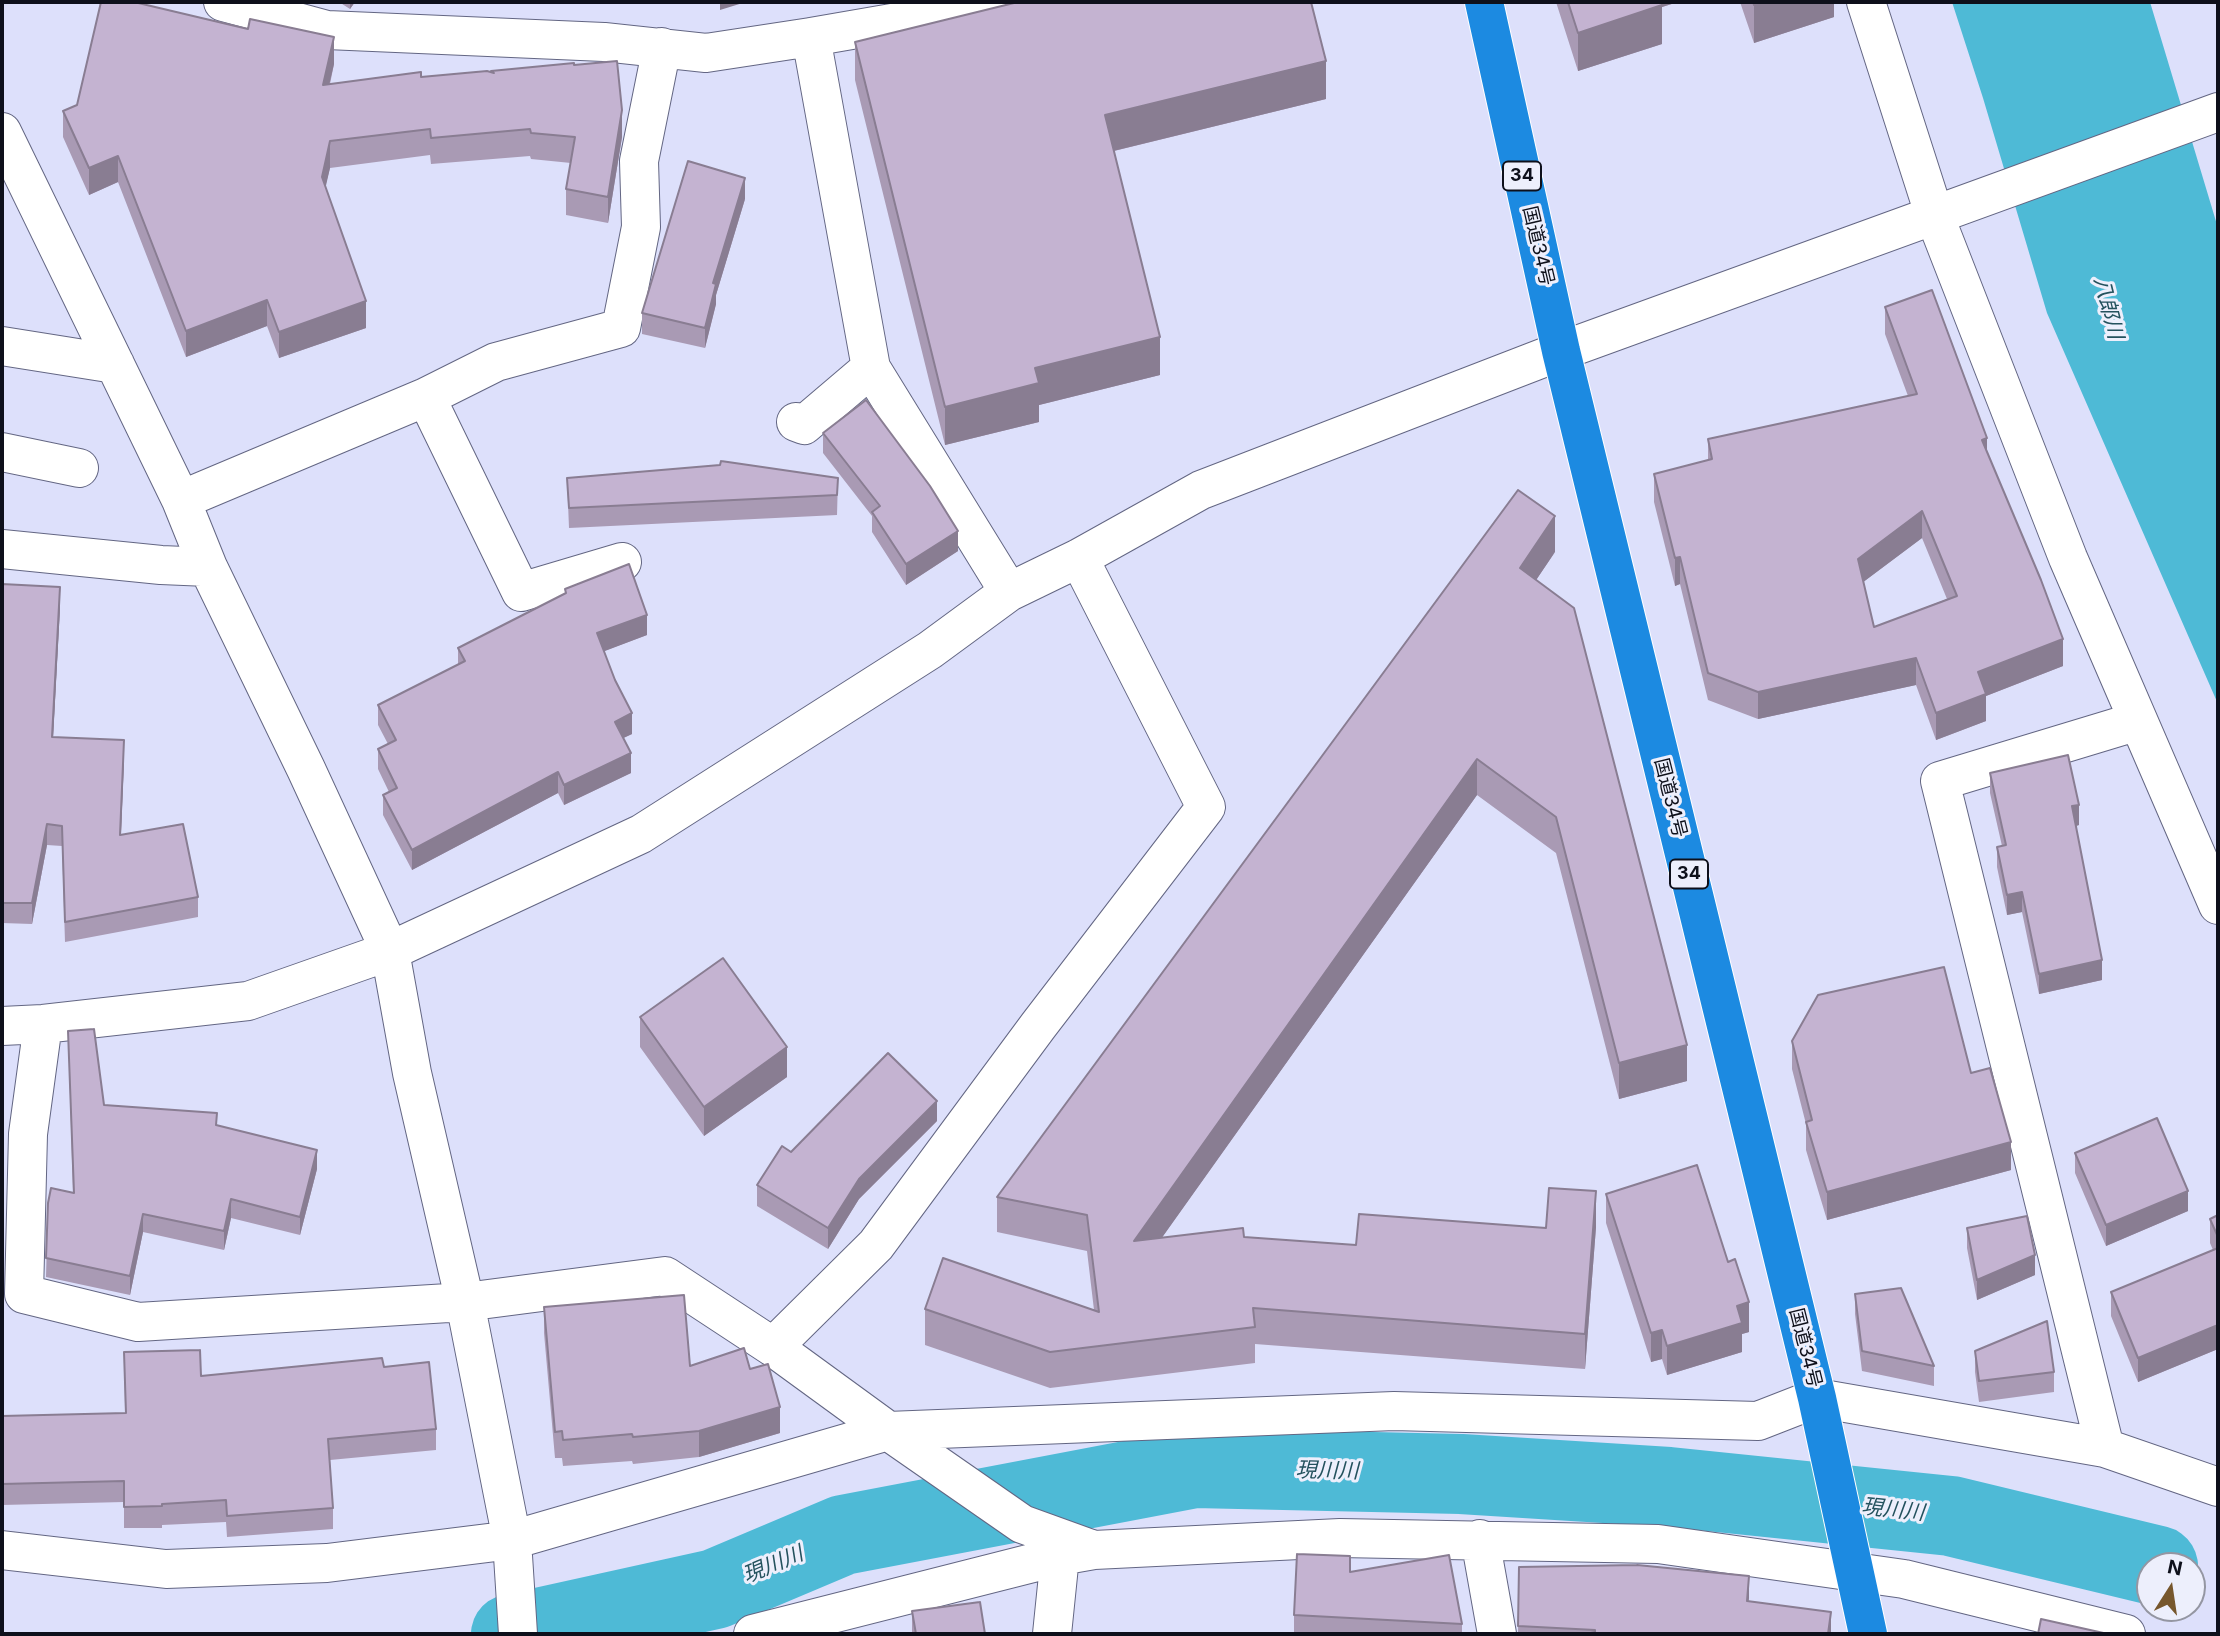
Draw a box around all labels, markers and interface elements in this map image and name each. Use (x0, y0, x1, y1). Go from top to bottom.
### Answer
road number: 34 (1503, 162, 1541, 190)
street label: 国道34号 (1518, 204, 1558, 288)
water label: 八郎川 (2088, 274, 2128, 342)
street label: 国道34号 (1649, 756, 1691, 840)
road number: 34 (1670, 860, 1708, 888)
street label: 国道34号 (1784, 1306, 1826, 1390)
water label: 現川川 (1295, 1458, 1359, 1484)
water label: 現川川 (1860, 1494, 1926, 1526)
water label: 現川川 (739, 1541, 807, 1589)
north arrow (2136, 1552, 2206, 1622)
text: N (2166, 1555, 2185, 1581)

